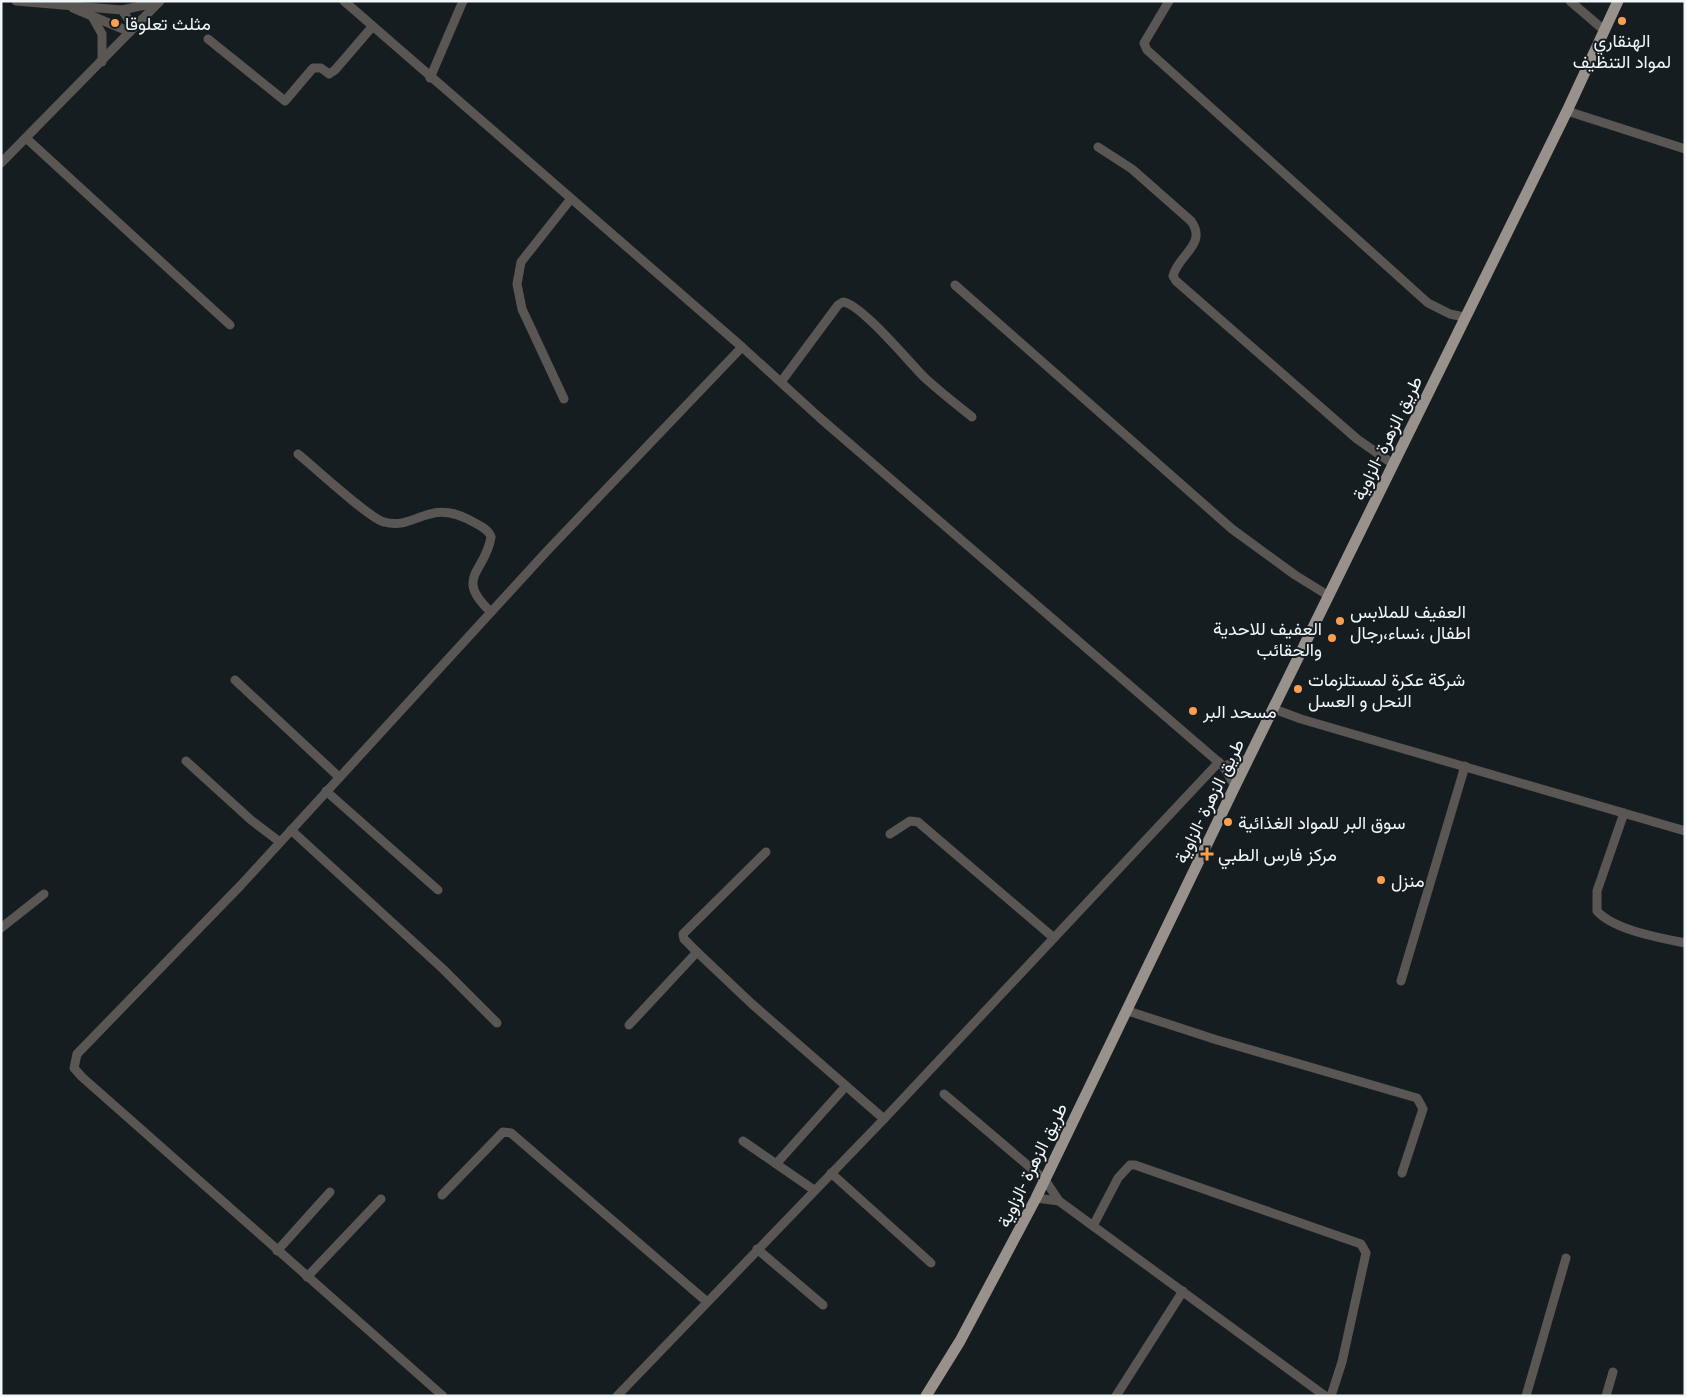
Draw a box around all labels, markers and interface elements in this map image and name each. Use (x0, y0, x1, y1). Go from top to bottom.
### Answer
place label: مثلث تعلوقا (125, 13, 211, 35)
marker: الهنقاري لمواد التنظيف (1616, 15, 1628, 27)
marker: مثلث تعلوقا (109, 17, 121, 29)
place label: الهنقاري لمواد التنظيف (1573, 30, 1671, 73)
street label: طريق الزهرة -الزاوية (1348, 372, 1427, 504)
place label: العفيف للملابس اطفال ،نساء،رجال (1350, 601, 1471, 644)
marker: العفيف للملابس اطفال ،نساء،رجال (1334, 615, 1346, 627)
place label: العفيف للاحدية والحقائب (1213, 618, 1322, 661)
marker: العفيف للاحدية والحقائب (1326, 632, 1338, 644)
place label: شركة عكرة لمستلزمات النحل و العسل (1308, 669, 1465, 712)
marker: شركة عكرة لمستلزمات النحل و العسل (1292, 683, 1304, 695)
place label: مسحد البر (1202, 701, 1277, 723)
marker: مسحد البر (1187, 705, 1199, 717)
street label: طريق الزهرة -الزاوية (1170, 735, 1249, 867)
place label: سوق البر للمواد الغذائية (1238, 812, 1405, 834)
marker: سوق البر للمواد الغذائية (1222, 816, 1234, 828)
place label: مركز فارس الطبي (1218, 844, 1337, 870)
marker: مركز فارس الطبي (1200, 847, 1214, 861)
place label: منزل (1391, 870, 1425, 892)
marker: منزل (1375, 874, 1387, 886)
street label: طريق الزهرة -الزاوية (993, 1099, 1072, 1231)

